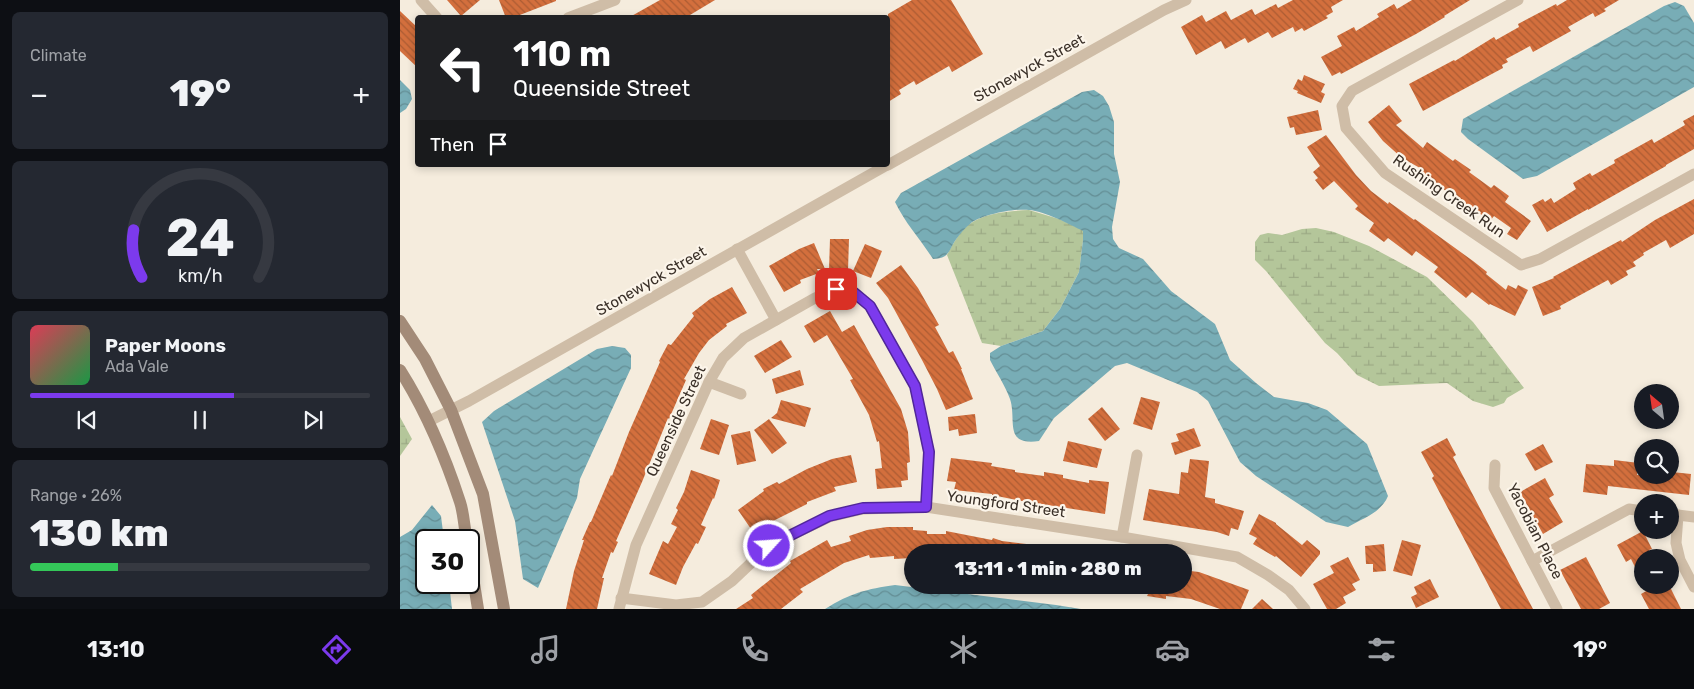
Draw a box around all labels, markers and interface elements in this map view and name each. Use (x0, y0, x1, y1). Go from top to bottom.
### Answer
street label: Stonewyck Street (970, 30, 1088, 106)
text: 110 m (513, 33, 611, 75)
icon: left (430, 35, 495, 100)
text: Climate (30, 46, 87, 65)
text: 19° (170, 70, 231, 116)
text: Queenside Street (513, 75, 690, 102)
text: − (30, 78, 48, 111)
text: + (353, 78, 370, 111)
icon: arrive (484, 130, 512, 158)
text: Then (430, 133, 474, 156)
street label: Rushing Creek Run (1390, 151, 1508, 241)
text: 24 (165, 207, 235, 269)
street label: Stonewyck Street (593, 242, 709, 320)
text: km/h (178, 265, 222, 286)
pin (815, 268, 857, 310)
icon: arrive (822, 275, 850, 303)
text: Paper Moons (105, 334, 226, 357)
text: Ada Vale (105, 357, 169, 376)
street label: Queenside Street (642, 362, 710, 480)
north arrow (1634, 384, 1679, 429)
map controls (1634, 384, 1679, 594)
icon: previous (73, 406, 101, 434)
icon: pause (186, 406, 214, 434)
icon: next (299, 406, 327, 434)
button: search (1634, 439, 1679, 484)
street label: Yacobian Place (1503, 480, 1567, 582)
text: Range · 26% (30, 486, 122, 505)
street label: Youngford Street (945, 487, 1067, 521)
button: + (1634, 494, 1679, 539)
text: 130 km (30, 510, 169, 556)
position arrow (742, 519, 794, 571)
speed limit sign: 30 (415, 529, 480, 594)
button: − (1634, 549, 1679, 594)
text: 13:11 · 1 min · 280 m (954, 557, 1142, 580)
icon: directions (319, 632, 354, 667)
icon: music (528, 632, 563, 667)
icon: phone (737, 632, 772, 667)
icon: climate (946, 632, 981, 667)
icon: car (1155, 632, 1190, 667)
icon: filters (1364, 632, 1399, 667)
text: 13:10 (87, 636, 145, 663)
text: 19° (1573, 636, 1607, 663)

